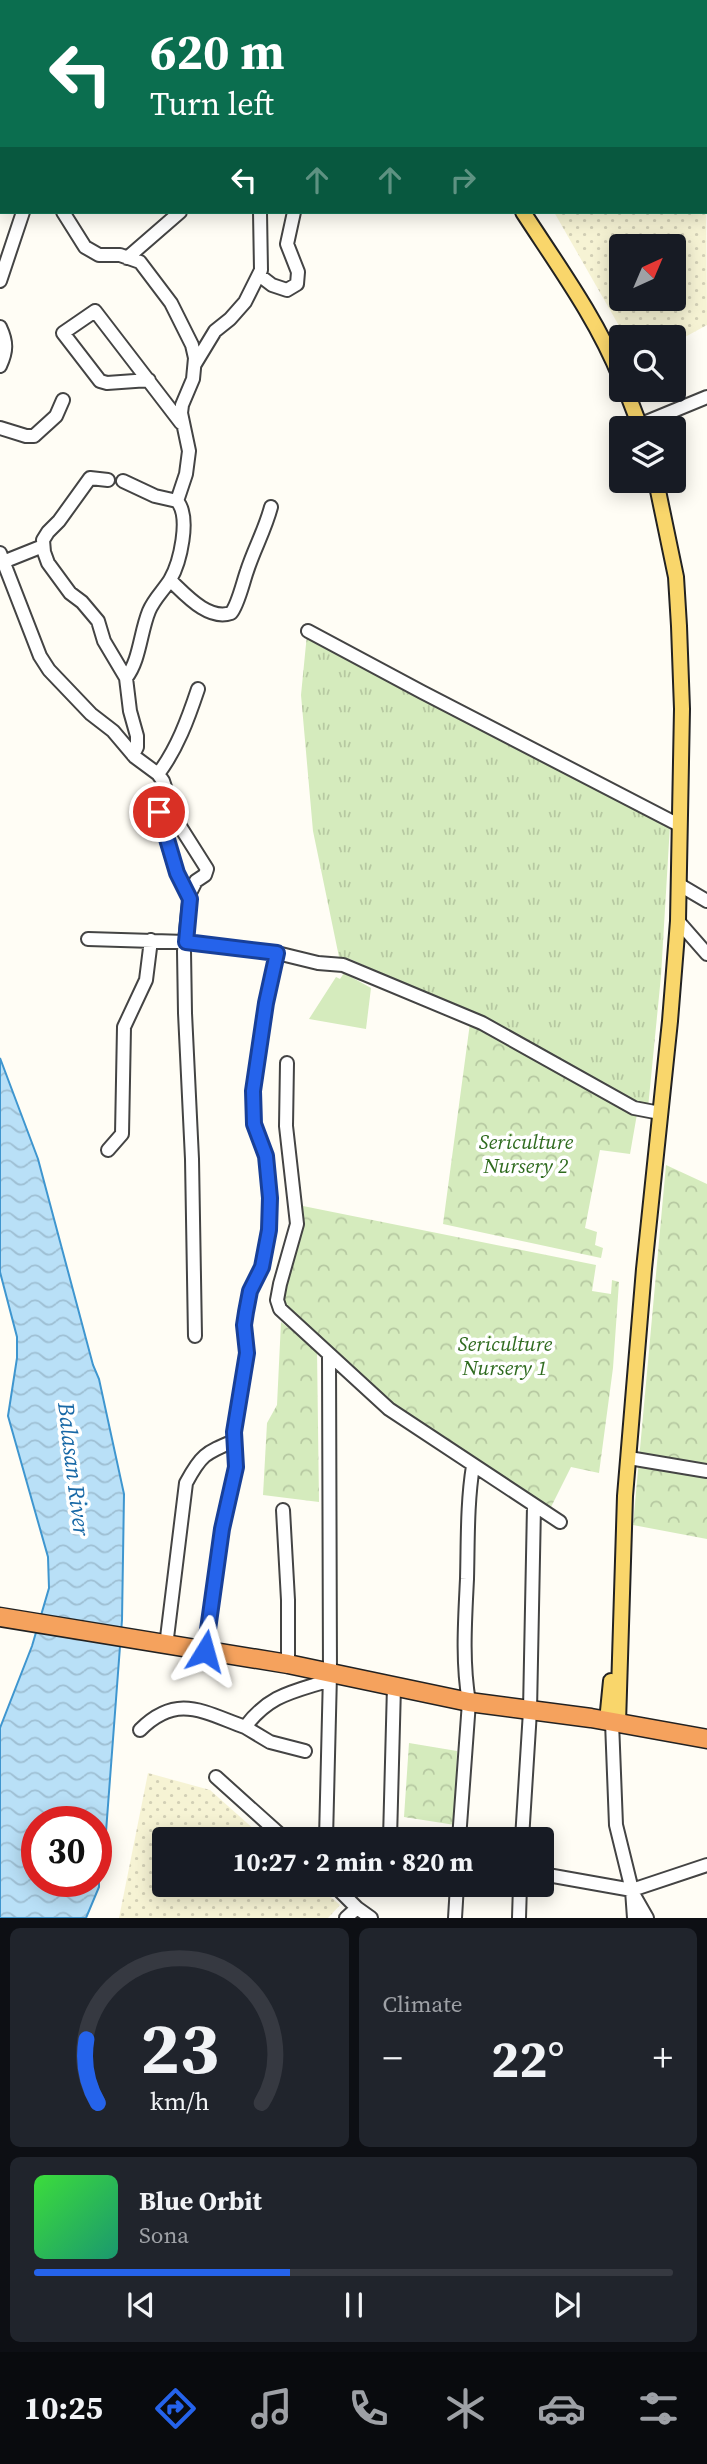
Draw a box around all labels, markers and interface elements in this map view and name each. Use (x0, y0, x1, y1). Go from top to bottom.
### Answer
text: 620 m (150, 18, 285, 85)
icon: left (35, 28, 126, 119)
text: Turn left (150, 82, 274, 126)
icon: left (225, 161, 263, 199)
icon: ahead (298, 161, 336, 199)
icon: ahead (371, 161, 409, 199)
icon: right (444, 161, 482, 199)
north arrow (609, 234, 686, 312)
map controls (609, 234, 686, 493)
button: search (609, 325, 686, 402)
button: layers (609, 416, 686, 493)
pin (129, 782, 189, 842)
icon: arrive (140, 793, 178, 831)
park label: Sericulture Nursery 2 (479, 1127, 574, 1180)
park label: Sericulture Nursery 1 (458, 1329, 553, 1382)
water label: Balasan River (50, 1399, 98, 1538)
position arrow (168, 1614, 242, 1688)
speed limit sign: 30 (21, 1806, 112, 1897)
text: 10:27 · 2 min · 820 m (233, 1844, 473, 1880)
text: Climate (383, 1988, 462, 2020)
text: 23 (140, 1999, 219, 2098)
text: 22° (491, 2023, 564, 2094)
text: − (383, 2032, 403, 2084)
text: + (653, 2032, 673, 2084)
text: km/h (149, 2084, 209, 2118)
text: Blue Orbit (139, 2183, 262, 2219)
text: Sona (139, 2219, 189, 2251)
icon: previous (122, 2286, 160, 2324)
icon: pause (335, 2286, 373, 2324)
icon: next (548, 2286, 586, 2324)
icon: directions (151, 2384, 200, 2433)
icon: music (247, 2384, 296, 2433)
icon: phone (344, 2384, 393, 2433)
icon: climate (441, 2384, 490, 2433)
icon: car (537, 2384, 586, 2433)
icon: filters (634, 2384, 683, 2433)
text: 10:25 (24, 2386, 103, 2430)

